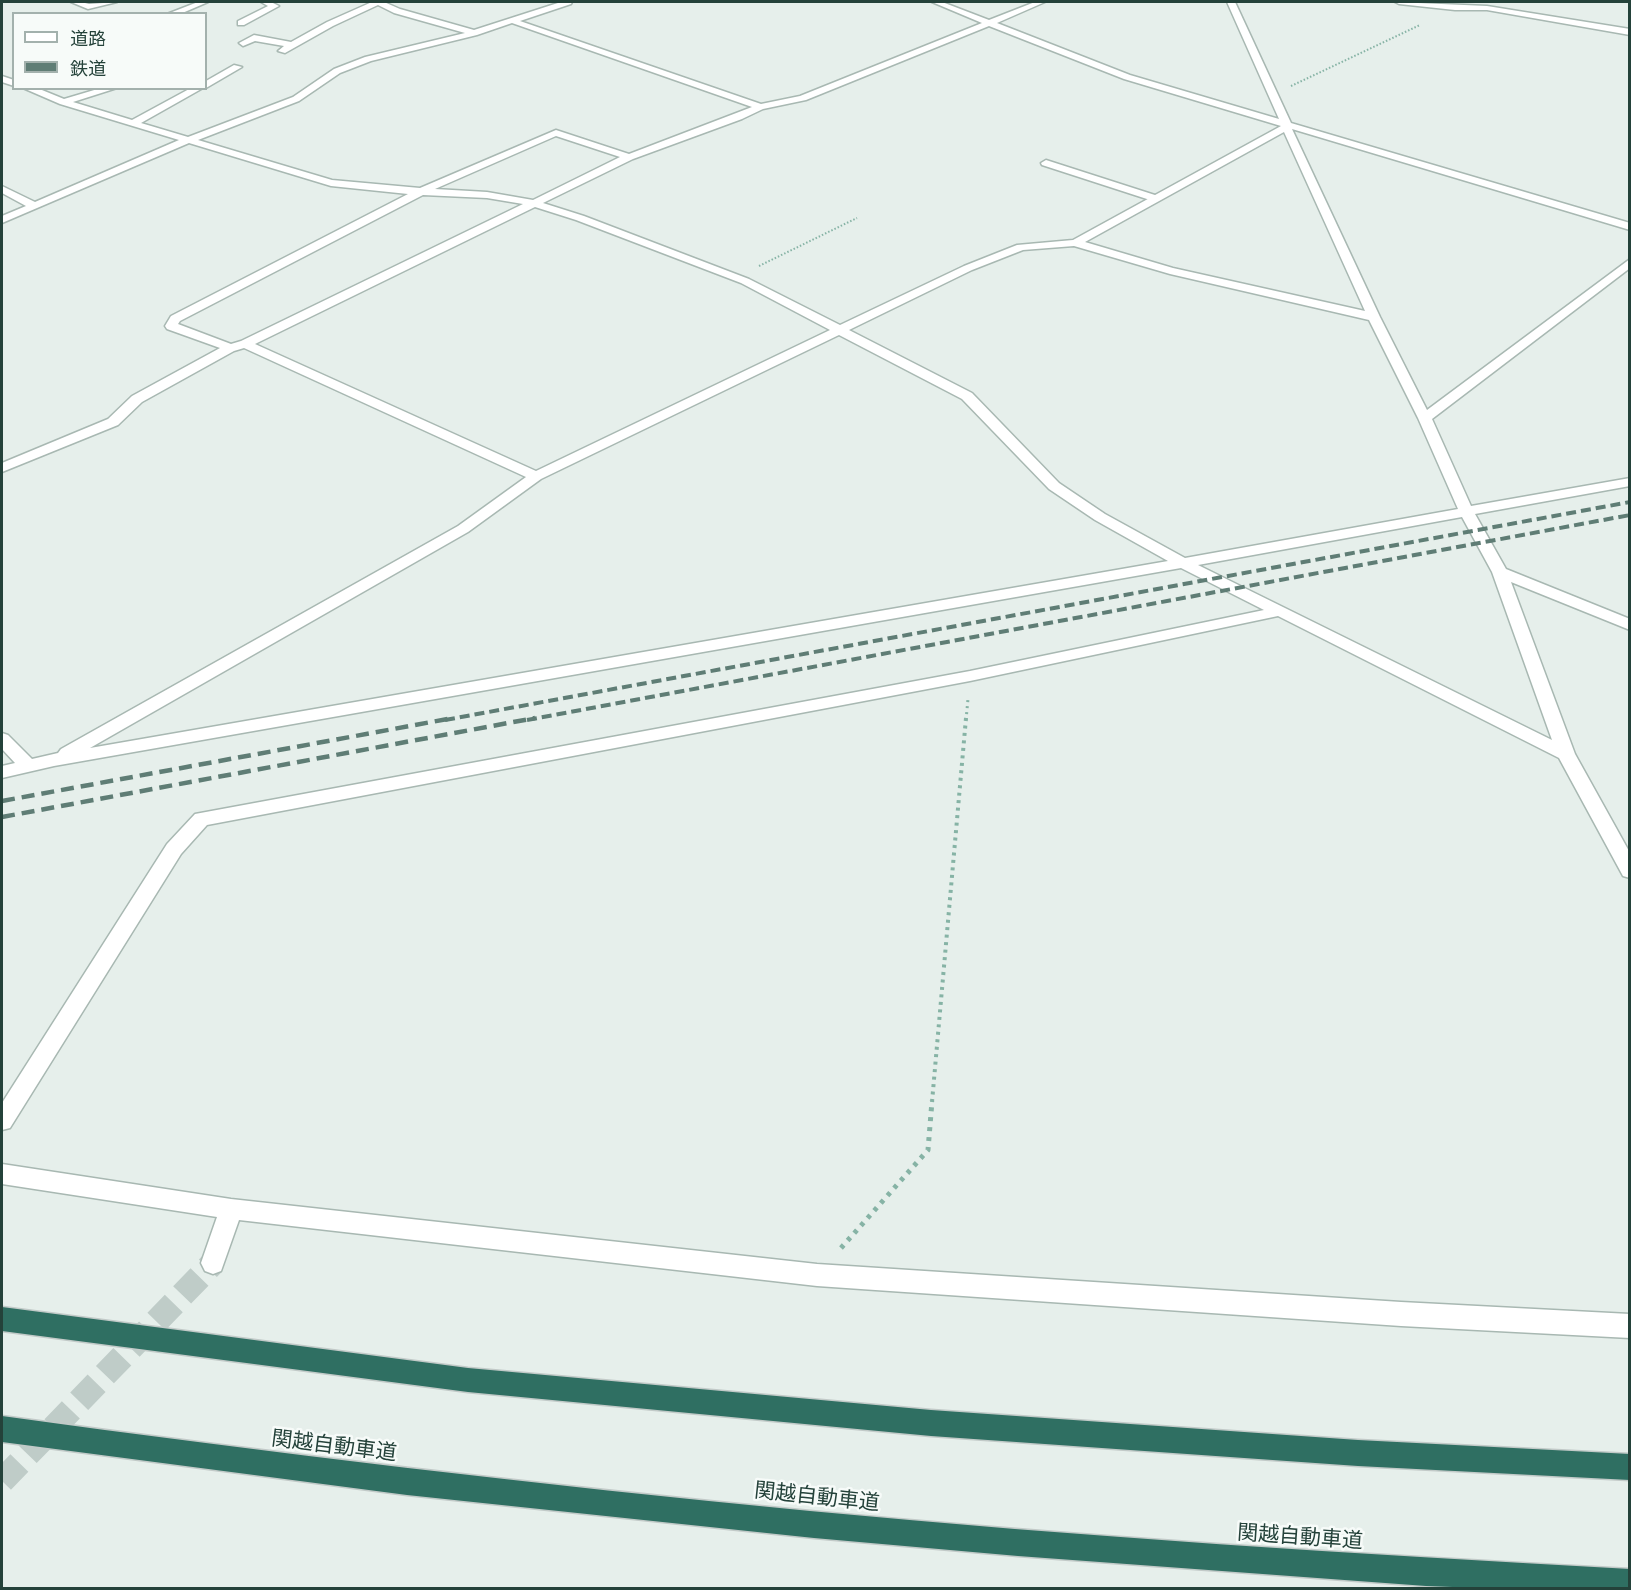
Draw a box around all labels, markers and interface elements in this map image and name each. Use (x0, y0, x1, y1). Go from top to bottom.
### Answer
legend (12, 12, 207, 90)
text: 道路 (70, 28, 106, 49)
text: 鉄道 (70, 58, 106, 79)
street label: 関越自動車道 (270, 1426, 398, 1466)
street label: 関越自動車道 (753, 1478, 881, 1516)
street label: 関越自動車道 (1236, 1520, 1364, 1554)

